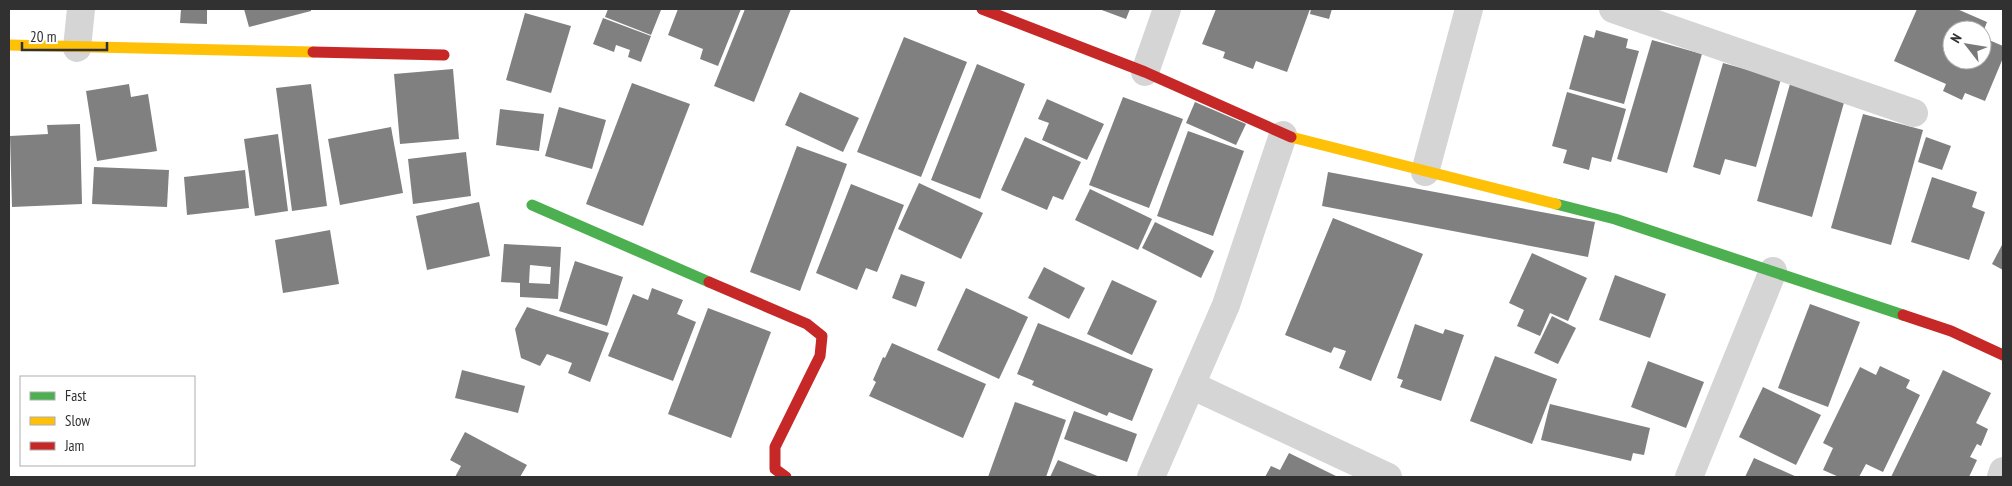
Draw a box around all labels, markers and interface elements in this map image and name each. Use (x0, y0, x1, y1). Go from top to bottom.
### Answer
scale bar (22, 20, 108, 52)
north arrow (1942, 20, 1992, 70)
text: 20 m (30, 27, 56, 46)
text: N (1946, 30, 1966, 46)
legend (20, 376, 195, 466)
text: Fast (65, 386, 86, 405)
text: Slow (65, 411, 90, 430)
text: Jam (64, 436, 84, 455)

